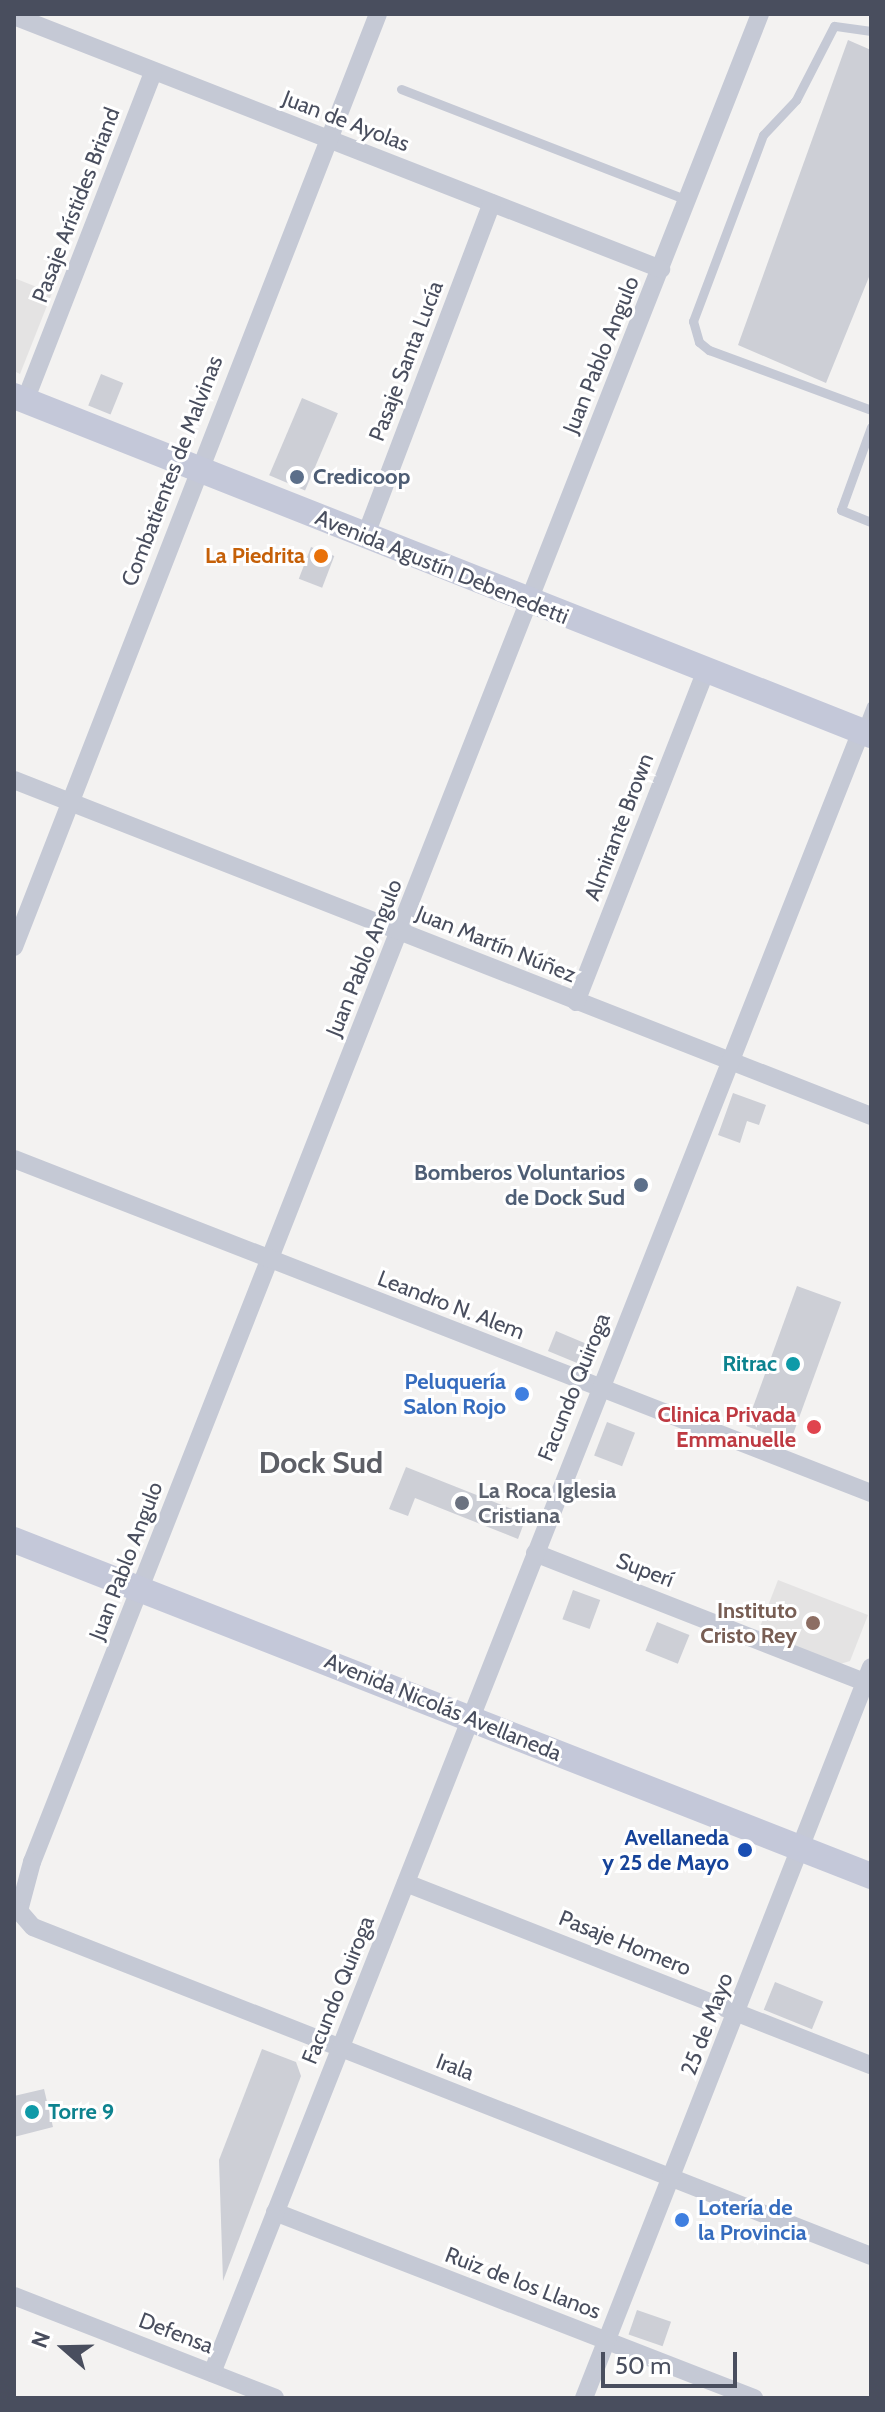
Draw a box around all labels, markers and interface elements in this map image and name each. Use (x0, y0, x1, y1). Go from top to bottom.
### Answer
street label: Juan de Ayolas (279, 85, 413, 157)
street label: Pasaje Arístides Briand (27, 104, 125, 306)
street label: Juan Pablo Angulo (557, 272, 645, 438)
street label: Pasaje Santa Lucía (363, 277, 449, 445)
street label: Combatientes de Malvinas (116, 352, 228, 590)
place label: Credicoop (313, 464, 410, 490)
marker: Credicoop (288, 468, 306, 486)
street label: Avenida Agustín Debenedetti (312, 504, 572, 630)
place label: La Piedrita (205, 543, 305, 569)
marker: La Piedrita (312, 547, 330, 565)
street label: Almirante Brown (579, 750, 659, 904)
street label: Juan Pablo Angulo (320, 875, 408, 1041)
street label: Juan Martín Núñez (412, 900, 580, 988)
place label: Bomberos Voluntarios de Dock Sud (414, 1159, 625, 1210)
marker: Bomberos Voluntarios de Dock Sud (632, 1176, 650, 1194)
street label: Leandro N. Alem (374, 1265, 528, 1345)
street label: Facundo Quiroga (532, 1309, 616, 1465)
place label: Ritrac (722, 1351, 777, 1377)
marker: Ritrac (784, 1355, 802, 1373)
place label: Peluquería Salon Rojo (403, 1368, 506, 1420)
marker: Peluquería Salon Rojo (513, 1385, 531, 1403)
place label: Clinica Privada Emmanuelle (657, 1401, 796, 1452)
marker: Clinica Privada Emmanuelle (803, 1416, 825, 1438)
district label: Dock Sud (259, 1445, 383, 1481)
place label: La Roca Iglesia Cristiana (478, 1477, 616, 1528)
street label: Juan Pablo Angulo (84, 1478, 168, 1644)
marker: La Roca Iglesia Cristiana (453, 1494, 471, 1512)
street label: Superí (613, 1547, 677, 1593)
place label: Instituto Cristo Rey (700, 1597, 797, 1648)
marker: Instituto Cristo Rey (804, 1614, 822, 1632)
street label: Avenida Nicolás Avellaneda (321, 1647, 565, 1767)
place label: Avellaneda y 25 de Mayo (602, 1824, 729, 1876)
marker: Avellaneda y 25 de Mayo (736, 1841, 754, 1859)
street label: Pasaje Homero (555, 1905, 695, 1981)
street label: Facundo Quiroga (296, 1912, 380, 2068)
street label: 25 de Mayo (675, 1969, 739, 2079)
street label: Irala (432, 2048, 478, 2086)
place label: Torre 9 (48, 2099, 114, 2125)
marker: Torre 9 (23, 2103, 41, 2121)
place label: Lotería de la Provincia (698, 2194, 807, 2246)
marker: Lotería de la Provincia (673, 2211, 691, 2229)
street label: Ruiz de los Llanos (442, 2241, 604, 2325)
street label: Defensa (135, 2307, 217, 2359)
north arrow (24, 2308, 104, 2388)
text: N (26, 2328, 56, 2352)
scale bar (605, 2336, 741, 2386)
text: 50 m (615, 2351, 671, 2380)

